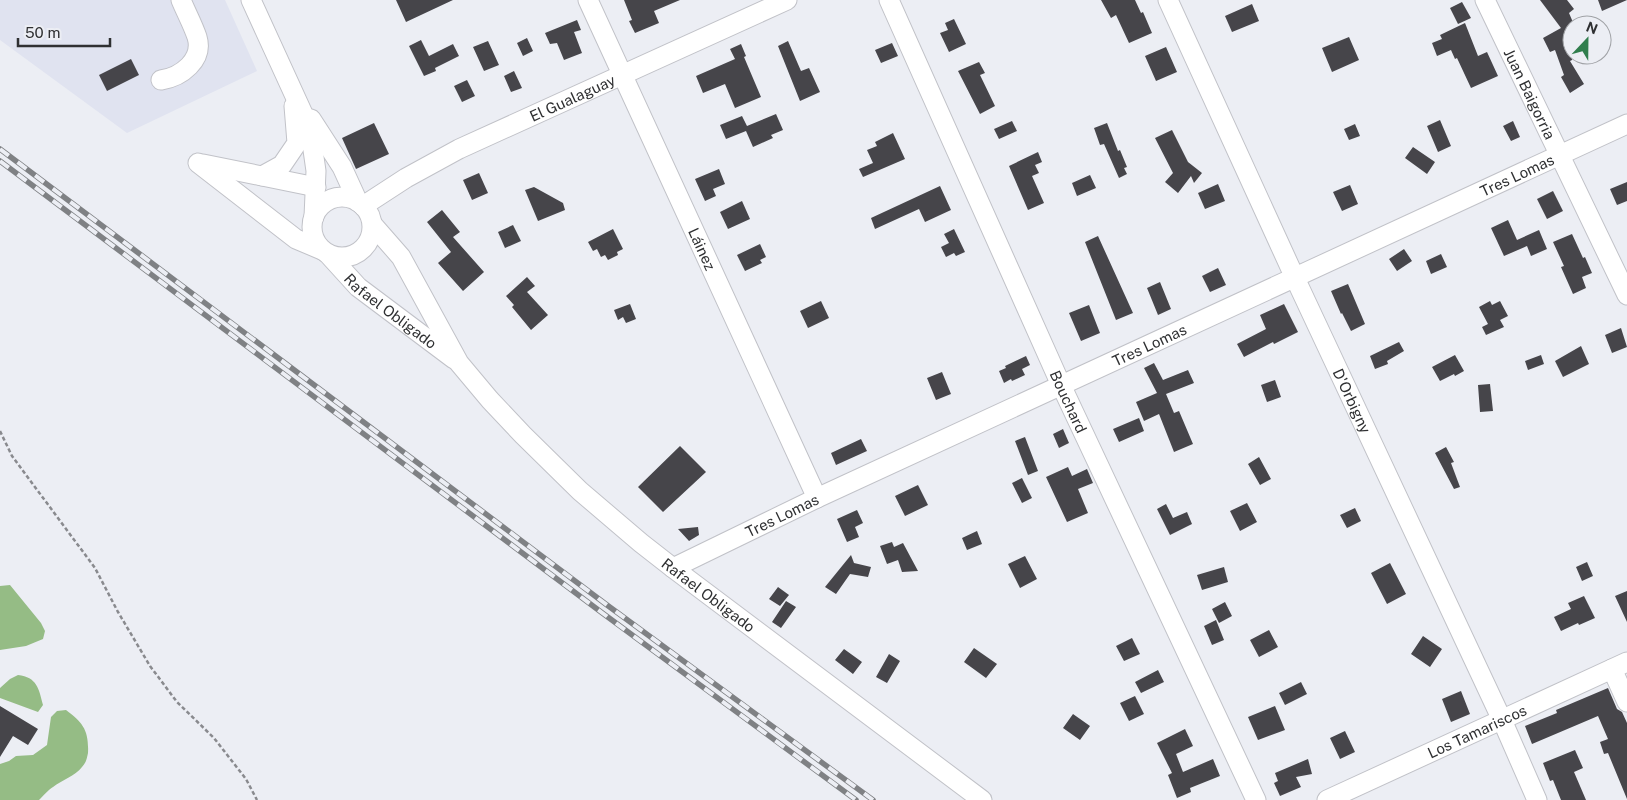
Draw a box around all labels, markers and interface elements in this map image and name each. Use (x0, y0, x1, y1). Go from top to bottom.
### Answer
scale bar (18, 15, 110, 47)
north arrow (1562, 15, 1612, 65)
text: N (1584, 18, 1600, 37)
text: 50 m (25, 24, 60, 41)
street label: Juan Baigorria (1501, 46, 1559, 142)
street label: El Gualaguay (527, 71, 618, 124)
street label: Tres Lomas (1477, 150, 1557, 199)
street label: Láinez (685, 225, 720, 273)
street label: Rafael Obligado (341, 270, 440, 352)
street label: Tres Lomas (1110, 320, 1189, 369)
street label: D'Orbigny (1330, 366, 1375, 436)
street label: Bouchard (1047, 368, 1091, 436)
street label: Tres Lomas (742, 490, 821, 540)
street label: Rafael Obligado (659, 554, 759, 635)
street label: Los Tamariscos (1425, 701, 1529, 761)

